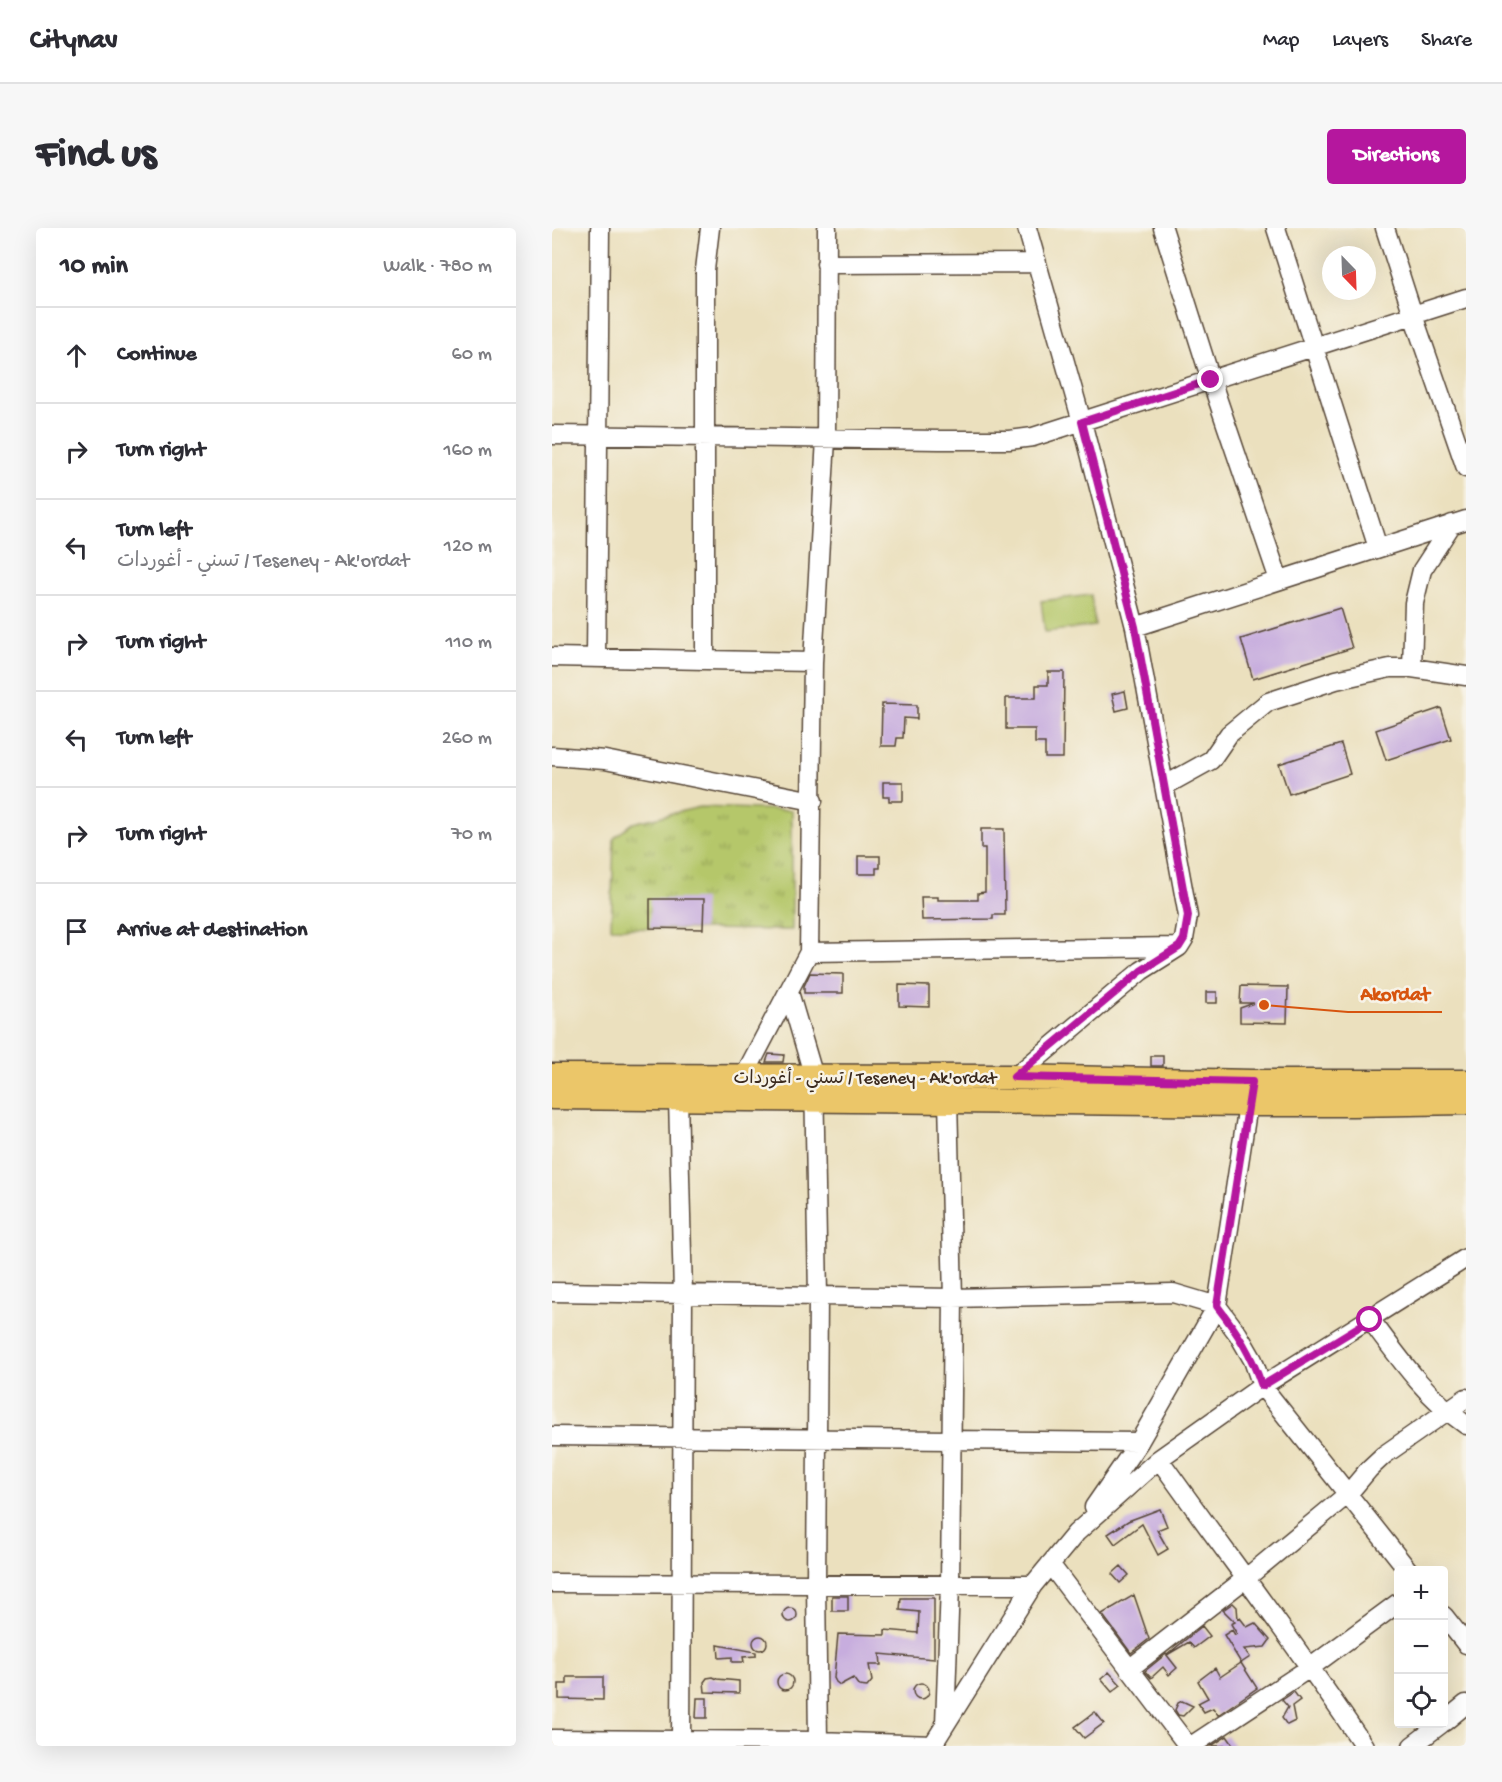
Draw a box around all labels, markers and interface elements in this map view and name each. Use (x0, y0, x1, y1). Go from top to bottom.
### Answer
text: Citynav (30, 25, 118, 58)
text: Map (1263, 29, 1299, 54)
text: Layers (1332, 29, 1388, 54)
text: Share (1421, 29, 1472, 54)
button: Directions (1327, 129, 1466, 184)
text: Find us (36, 132, 156, 181)
north arrow (1322, 246, 1376, 300)
text: 10 min (60, 252, 128, 283)
text: Walk · 780 m (383, 256, 492, 279)
icon: ahead (60, 339, 93, 372)
text: Continue (117, 342, 197, 368)
text: 60 m (452, 344, 492, 367)
route end (1197, 366, 1223, 392)
icon: right (60, 435, 93, 468)
text: Turn right (117, 438, 205, 464)
text: 160 m (443, 440, 492, 463)
text: Turn left (117, 518, 191, 544)
icon: left (60, 531, 93, 564)
text: 120 m (444, 536, 492, 559)
text: تسني - أغوردات / Teseney - Ak'ordat (117, 551, 409, 574)
icon: right (60, 627, 93, 660)
text: Turn right (117, 630, 205, 656)
text: 110 m (446, 632, 492, 655)
icon: left (60, 723, 93, 756)
text: Turn left (117, 726, 191, 752)
text: 260 m (442, 728, 492, 751)
icon: right (60, 819, 93, 852)
text: Turn right (117, 822, 205, 848)
text: 70 m (451, 824, 492, 847)
icon: arrive (60, 915, 93, 948)
text: Arrive at destination (117, 918, 307, 944)
callout: Akordat (1348, 974, 1442, 1012)
text: Akordat (1359, 985, 1431, 1008)
street label: تسني - أغوردات / Teseney - Ak'ordat (734, 1067, 998, 1093)
route start (1356, 1306, 1382, 1332)
map controls (1394, 1566, 1448, 1728)
button: + (1394, 1566, 1448, 1620)
button: − (1394, 1620, 1448, 1674)
button: locate (1394, 1674, 1448, 1728)

